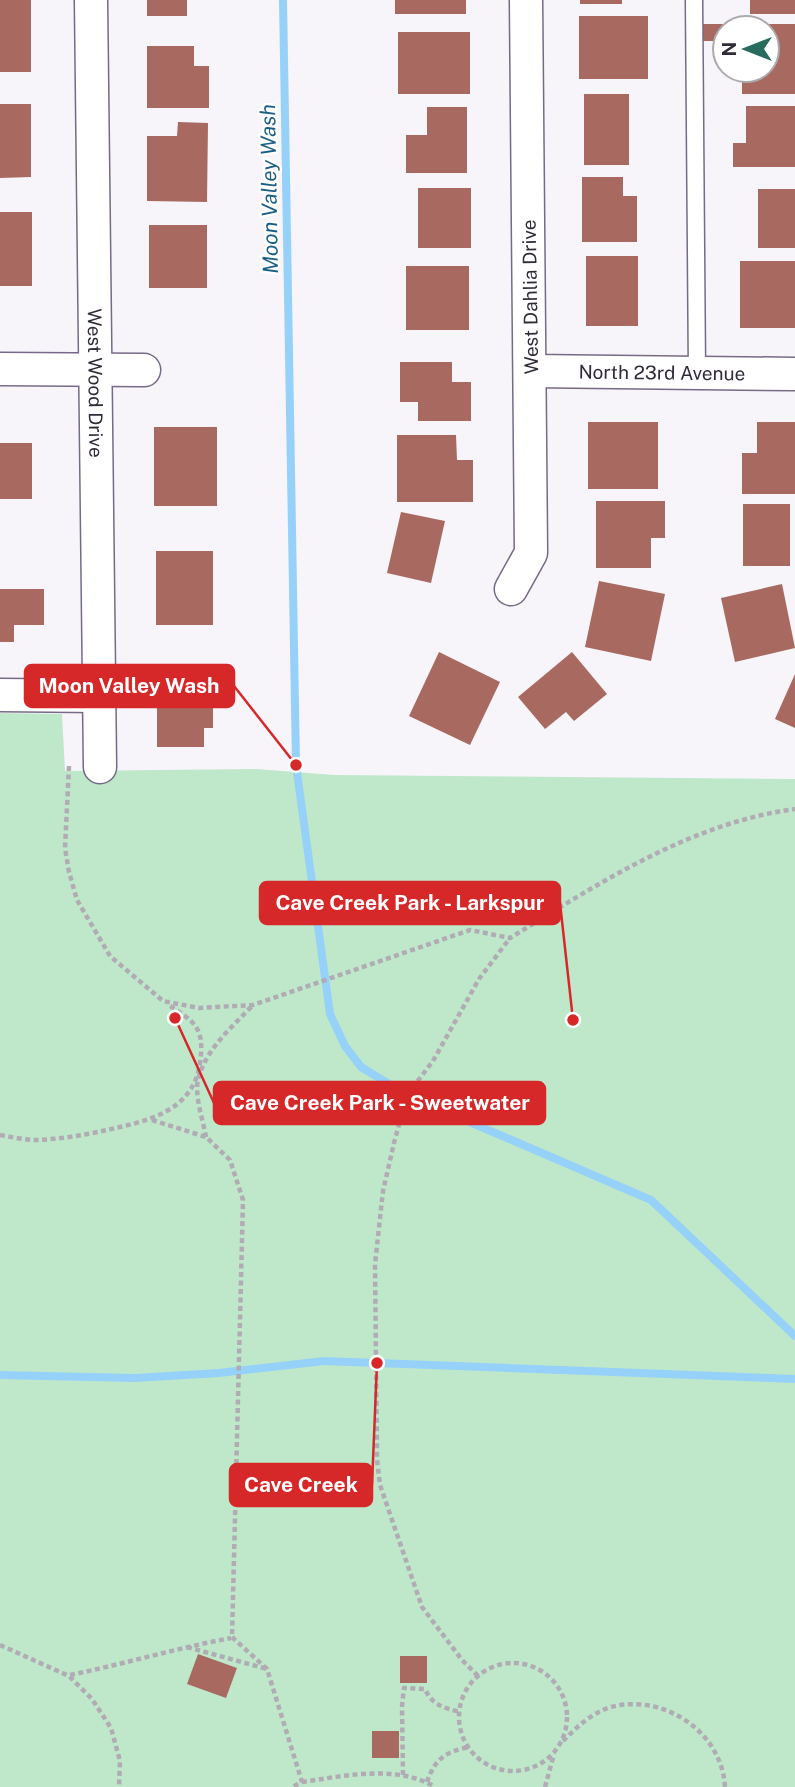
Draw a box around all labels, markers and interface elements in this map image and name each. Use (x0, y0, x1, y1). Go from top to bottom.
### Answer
north arrow (711, 14, 781, 84)
text: N (718, 42, 740, 56)
water label: Moon Valley Wash (255, 104, 283, 274)
street label: West Dahlia Drive (518, 219, 542, 375)
street label: West Wood Drive (84, 308, 107, 458)
street label: North 23rd Avenue (578, 361, 746, 384)
callout: Moon Valley Wash (25, 665, 234, 707)
text: Moon Valley Wash (39, 673, 219, 698)
callout: Cave Creek Park - Larkspur (260, 882, 560, 924)
text: Cave Creek Park - Larkspur (276, 890, 545, 915)
callout: Cave Creek Park - Sweetwater (214, 1082, 545, 1124)
text: Cave Creek Park - Sweetwater (230, 1090, 530, 1115)
callout: Cave Creek (230, 1464, 372, 1506)
text: Cave Creek (244, 1472, 358, 1497)

